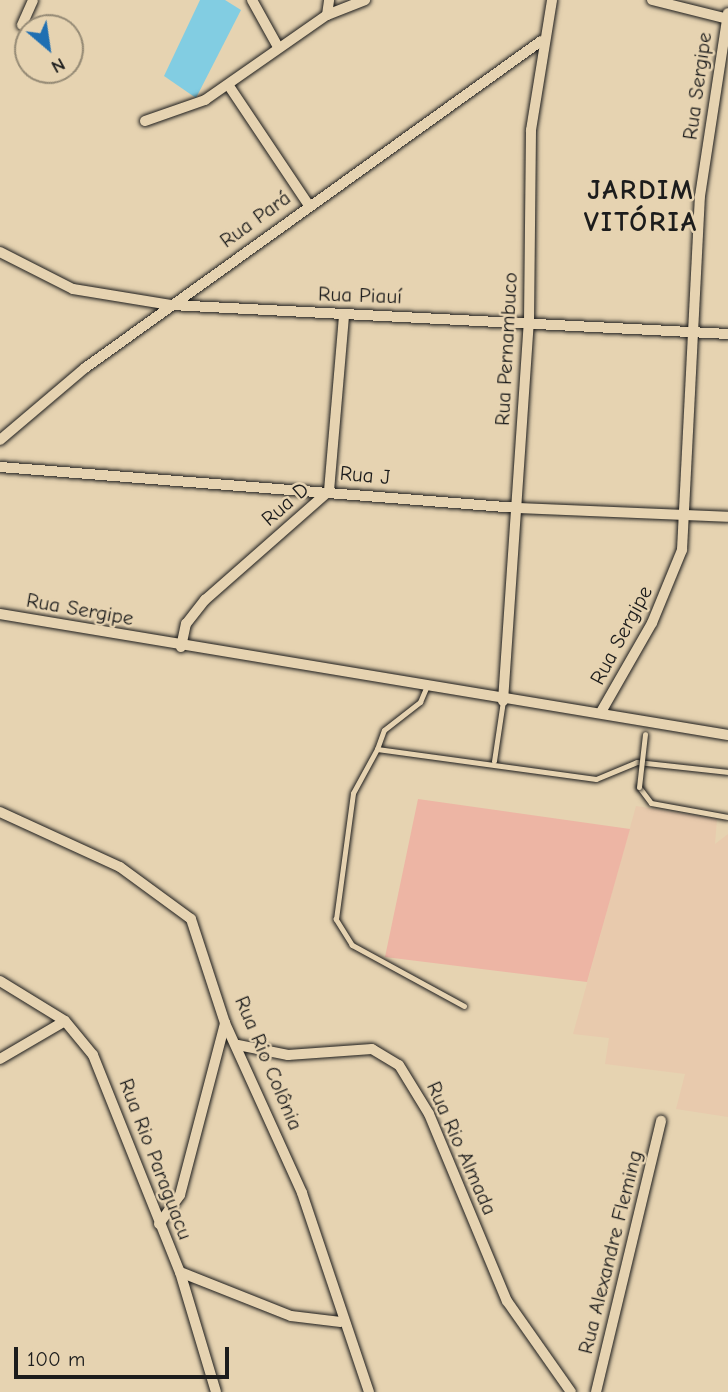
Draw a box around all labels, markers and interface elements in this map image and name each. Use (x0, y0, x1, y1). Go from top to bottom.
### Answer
north arrow (14, 14, 84, 84)
street label: Rua Sergipe (677, 31, 717, 141)
text: N (47, 53, 69, 78)
district label: JARDIM VITÓRIA (585, 173, 697, 239)
street label: Rua Pará (215, 185, 295, 253)
street label: Rua Pernambuco (489, 272, 523, 426)
street label: Rua Piauí (318, 281, 402, 309)
street label: Rua J (339, 460, 391, 490)
street label: Rua D (256, 477, 314, 531)
street label: Rua Sergipe (584, 581, 658, 689)
street label: Rua Sergipe (24, 587, 136, 631)
street label: Rua Rio Colônia (229, 992, 309, 1134)
street label: Rua Rio Paraguacu (114, 1075, 198, 1243)
street label: Rua Rio Almada (421, 1077, 503, 1219)
street label: Rua Alexandre Fleming (572, 1148, 648, 1356)
scale bar (18, 1332, 233, 1376)
text: 100 m (27, 1347, 85, 1371)

